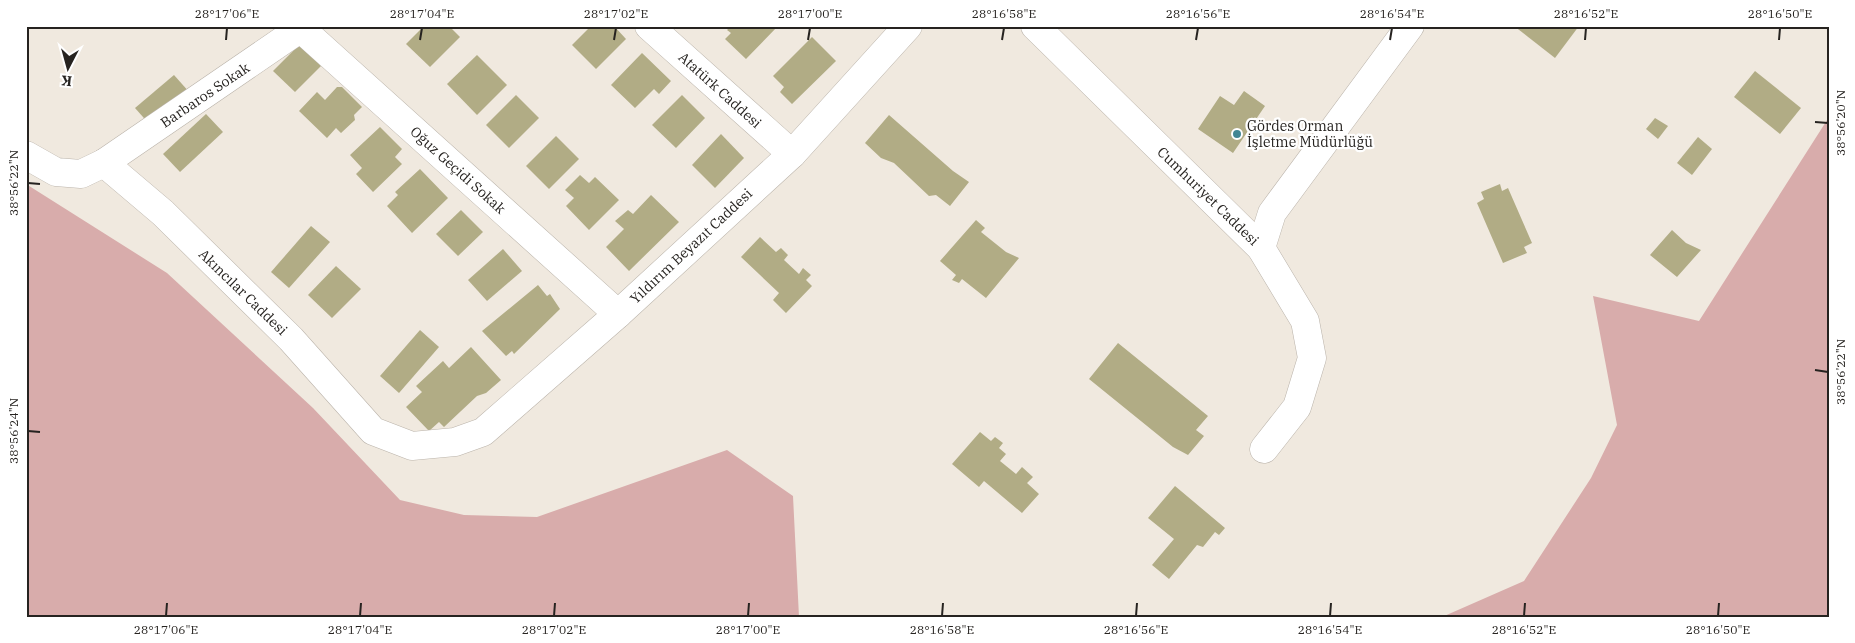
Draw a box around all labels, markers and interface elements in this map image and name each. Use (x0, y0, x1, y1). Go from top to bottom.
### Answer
text: 28°17'06"E (195, 6, 259, 21)
text: 28°17'04"E (390, 6, 454, 21)
text: 28°17'02"E (584, 6, 648, 21)
text: 28°17'00"E (778, 6, 842, 21)
text: 28°16'58"E (972, 6, 1036, 21)
text: 28°16'56"E (1166, 6, 1230, 21)
text: 28°16'54"E (1360, 6, 1424, 21)
text: 28°16'52"E (1554, 6, 1618, 21)
text: 28°16'50"E (1748, 6, 1812, 21)
north arrow (42, 42, 92, 92)
street label: Atatürk Caddesi (675, 48, 765, 132)
street label: Barbaros Sokak (157, 58, 254, 131)
text: K (60, 71, 73, 90)
text: 38°56'20"N (1833, 90, 1848, 156)
place label: Gördes Orman İşletme Müdürlüğü (1247, 117, 1373, 151)
street label: Oğuz Geçidi Sokak (407, 122, 510, 218)
marker: Gördes Orman İşletme Müdürlüğü (1231, 128, 1243, 140)
street label: Cumhuriyet Caddesi (1153, 143, 1263, 249)
text: 38°56'22"N (6, 150, 21, 216)
street label: Yıldırım Beyazıt Caddesi (626, 185, 756, 307)
street label: Akıncılar Caddesi (195, 245, 291, 339)
text: 38°56'22"N (1833, 339, 1848, 405)
text: 38°56'24"N (6, 398, 21, 464)
text: 28°17'06"E (134, 622, 198, 637)
text: 28°17'04"E (328, 622, 392, 637)
text: 28°17'02"E (522, 622, 586, 637)
text: 28°17'00"E (716, 622, 780, 637)
text: 28°16'58"E (910, 622, 974, 637)
text: 28°16'56"E (1104, 622, 1168, 637)
text: 28°16'54"E (1298, 622, 1362, 637)
text: 28°16'52"E (1492, 622, 1556, 637)
text: 28°16'50"E (1686, 622, 1750, 637)

